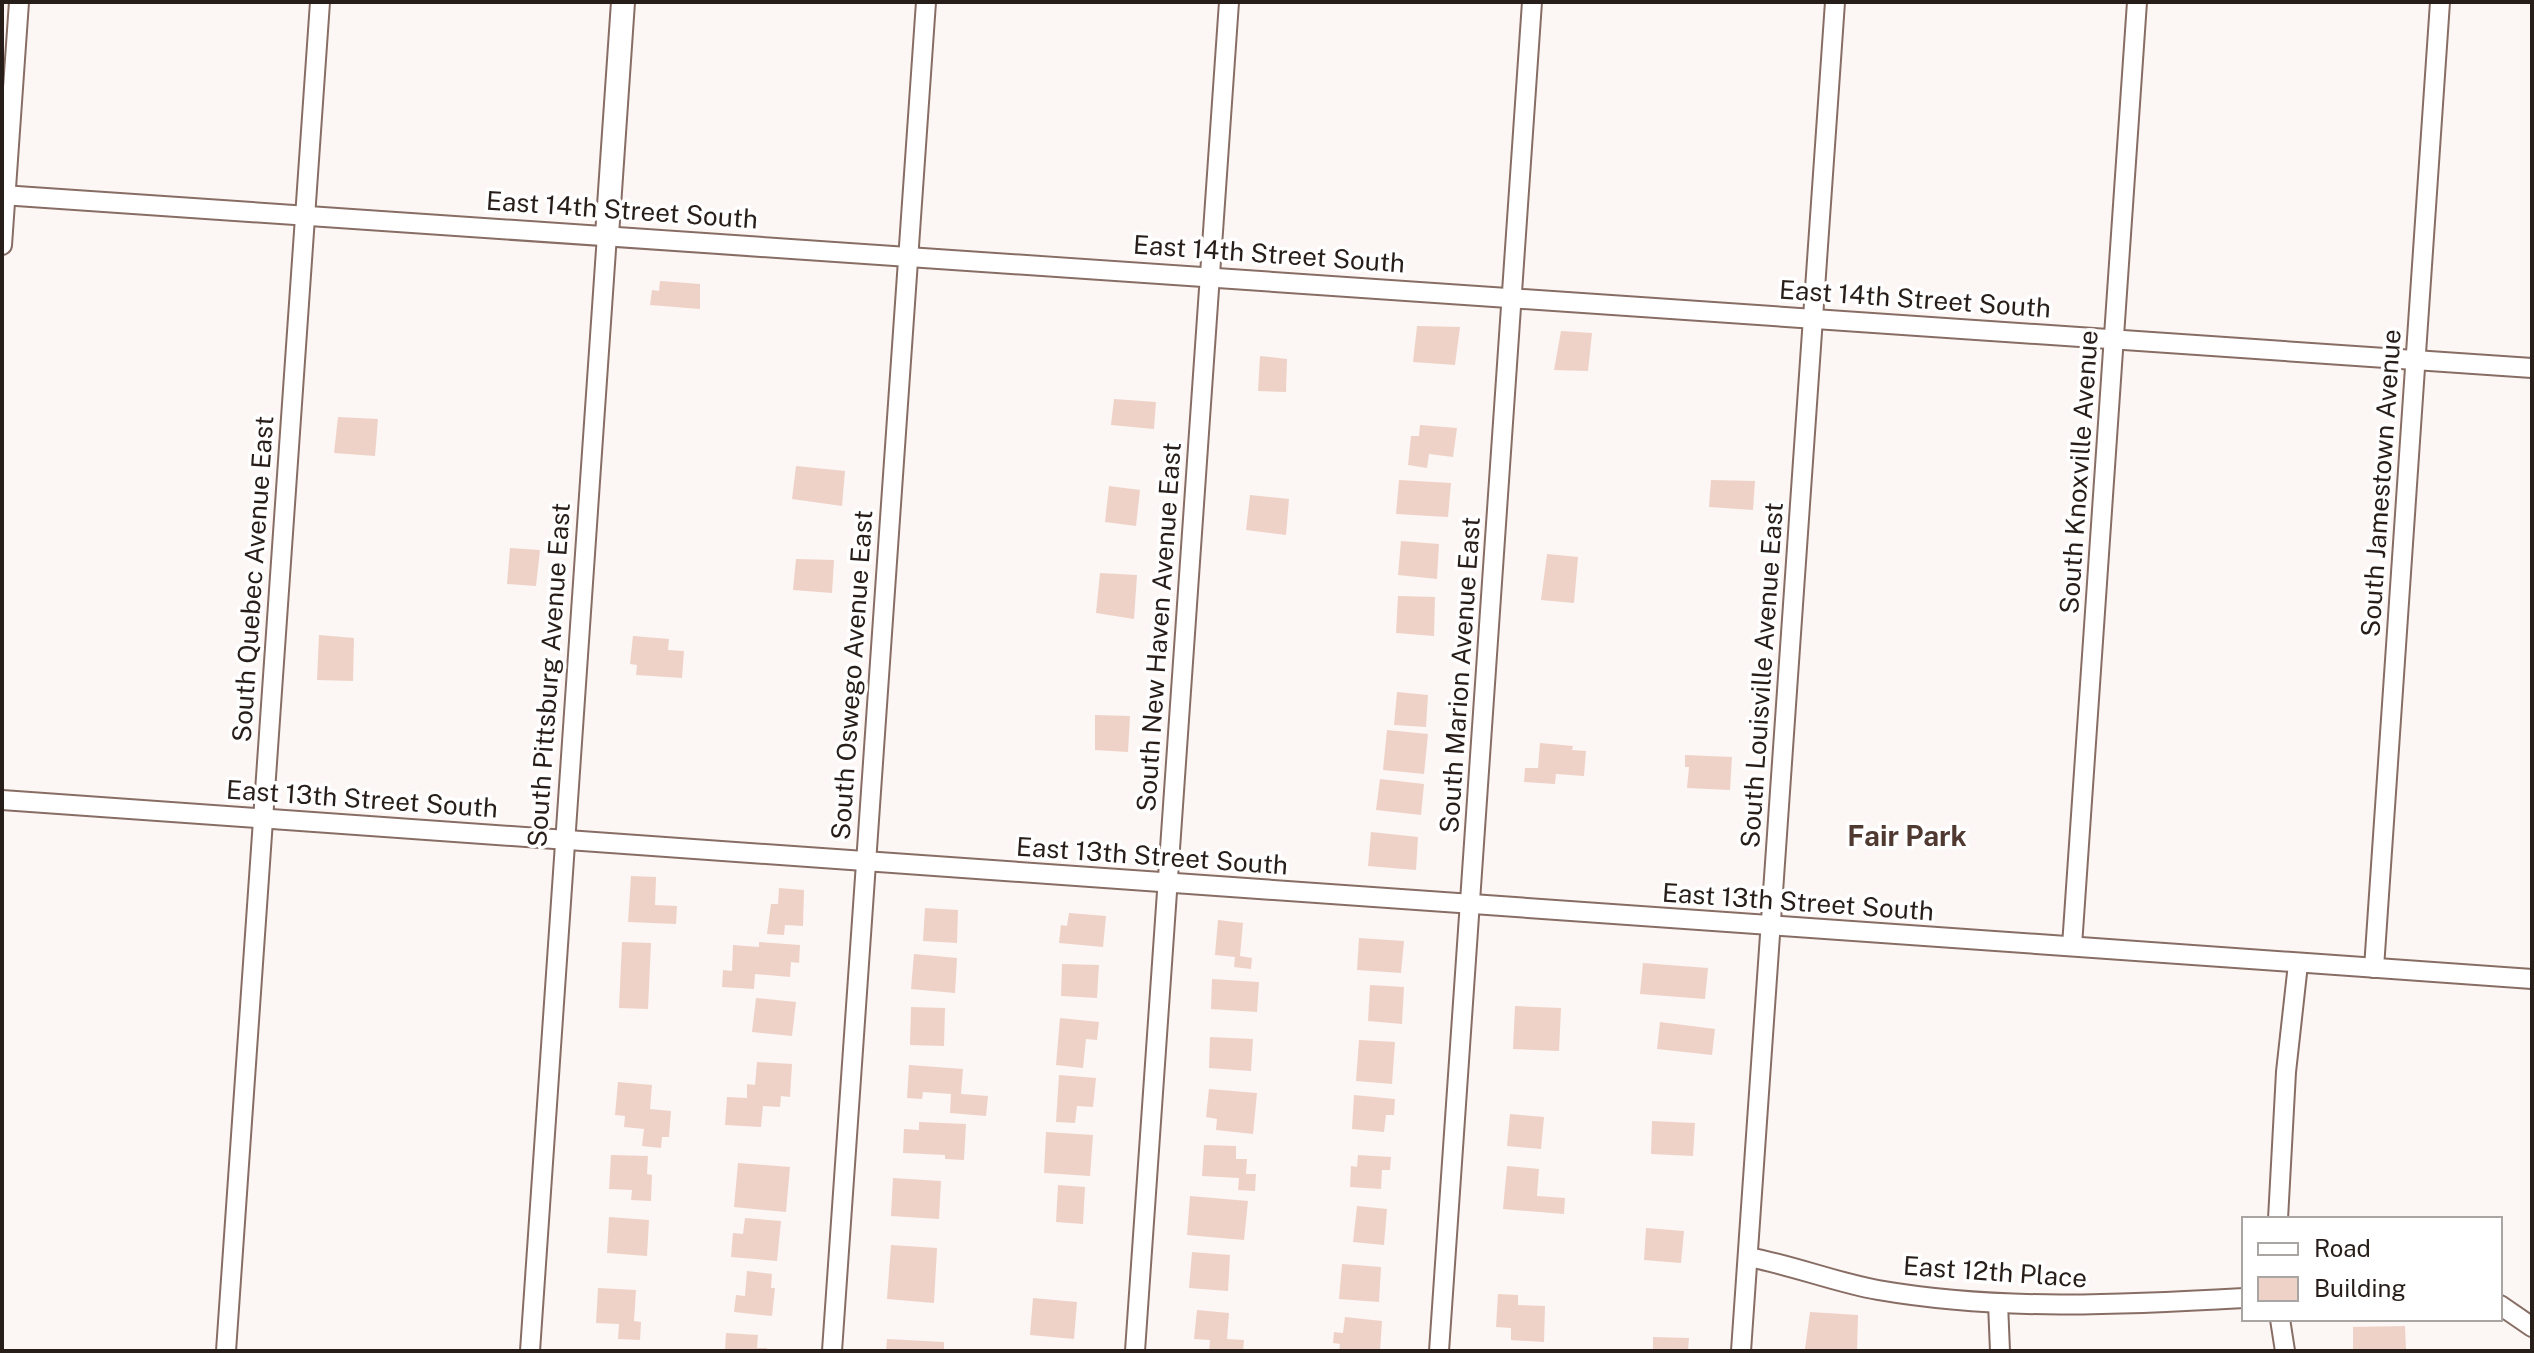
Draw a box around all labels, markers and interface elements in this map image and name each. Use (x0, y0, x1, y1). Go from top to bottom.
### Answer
street label: East 14th Street South (485, 185, 759, 234)
street label: East 14th Street South (1132, 229, 1406, 278)
street label: East 14th Street South (1778, 274, 2052, 323)
street label: South Jamestown Avenue (2354, 328, 2407, 638)
street label: South Knoxville Avenue (2053, 329, 2104, 615)
street label: South Quebec Avenue East (226, 415, 279, 743)
street label: South New Haven Avenue East (1130, 441, 1187, 813)
street label: South Louisville Avenue East (1734, 501, 1789, 849)
street label: South Pittsburg Avenue East (521, 502, 576, 848)
street label: South Oswego Avenue East (825, 509, 878, 841)
street label: South Marion Avenue East (1433, 516, 1486, 834)
street label: East 13th Street South (225, 774, 499, 823)
district label: Fair Park (1847, 819, 1967, 852)
street label: East 13th Street South (1015, 831, 1289, 880)
street label: East 13th Street South (1661, 877, 1935, 926)
legend (2242, 1217, 2502, 1321)
text: Road (2314, 1234, 2371, 1262)
street label: East 12th Place (1902, 1250, 2088, 1293)
text: Building (2314, 1274, 2406, 1302)

